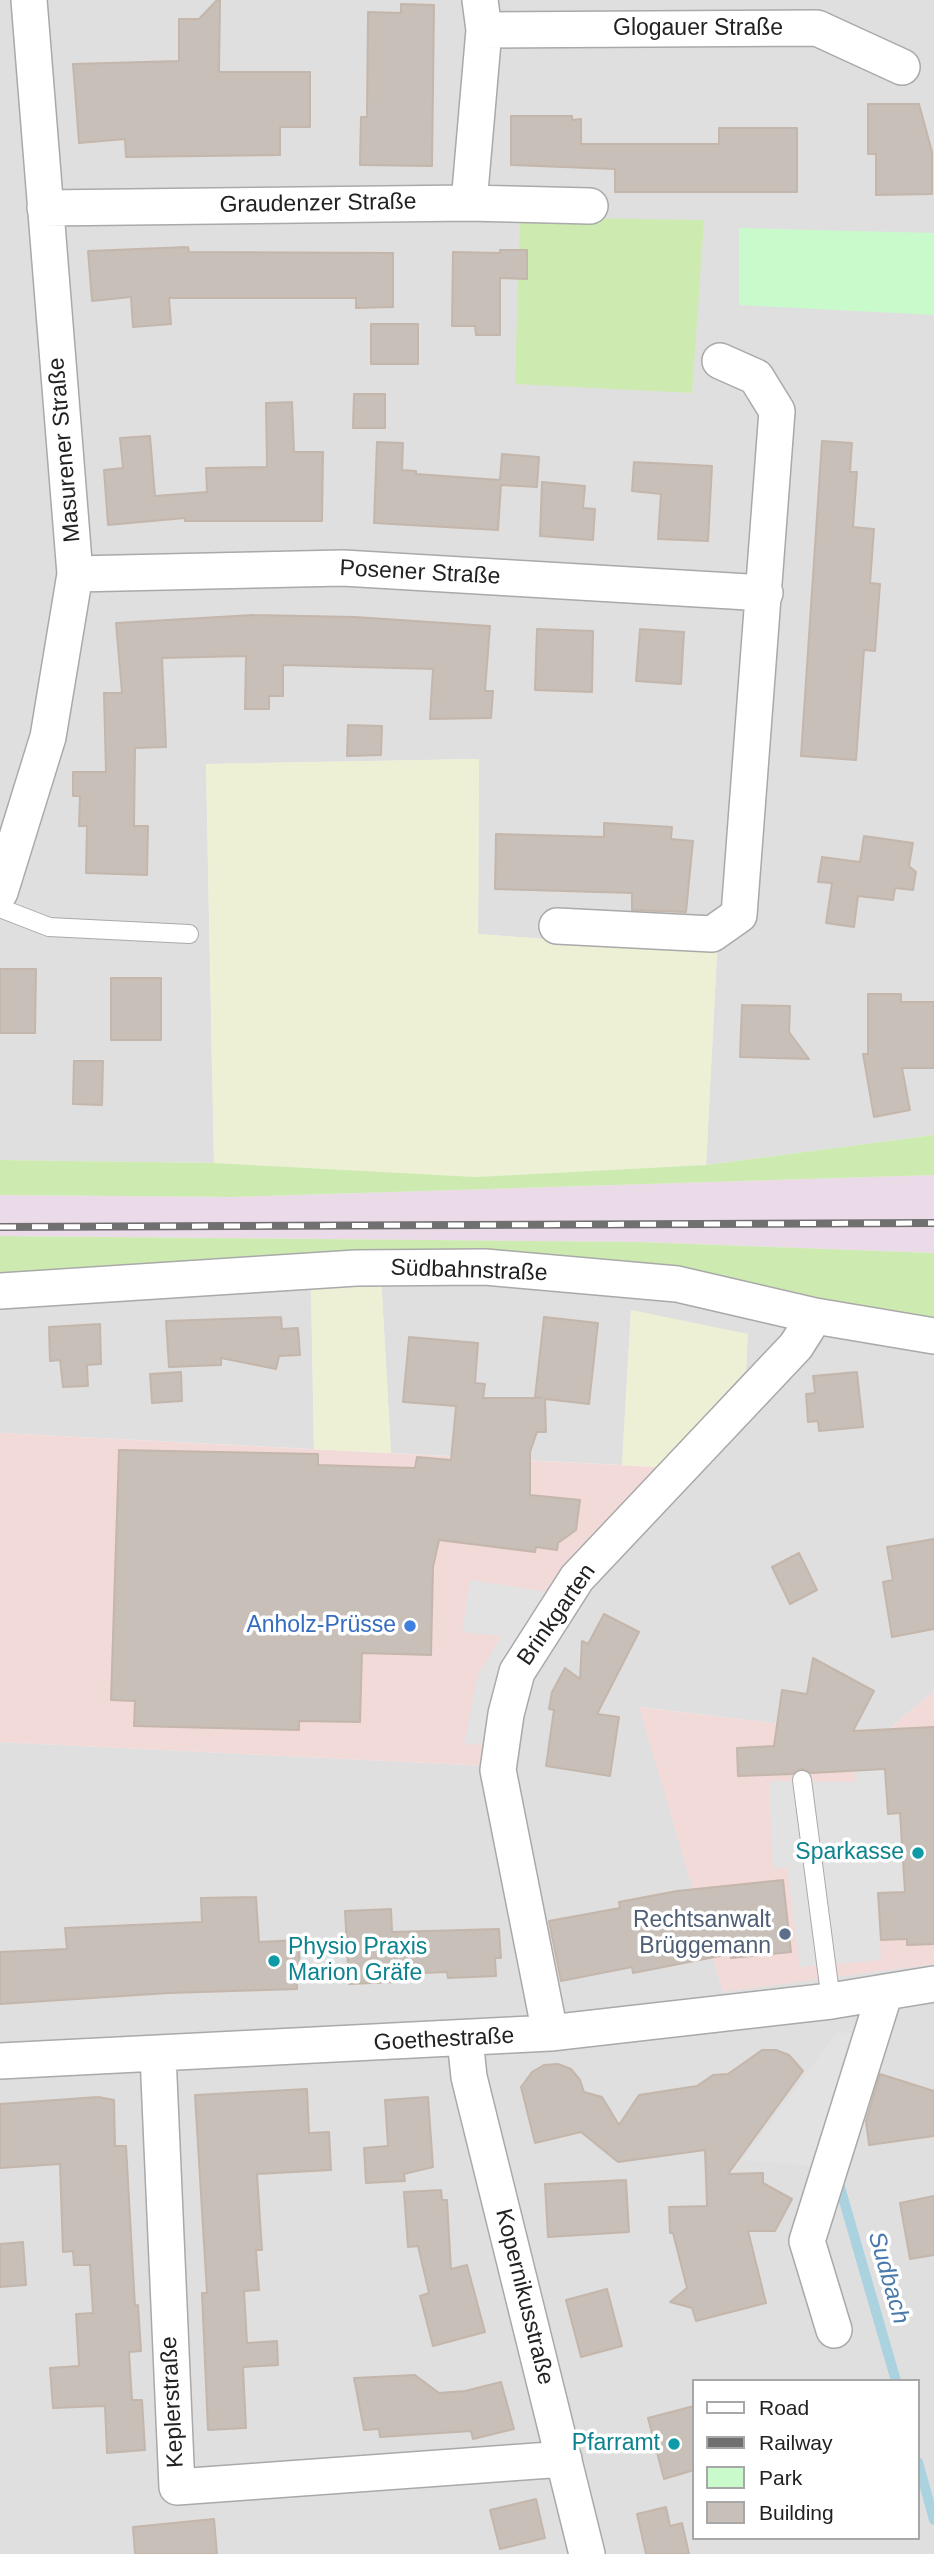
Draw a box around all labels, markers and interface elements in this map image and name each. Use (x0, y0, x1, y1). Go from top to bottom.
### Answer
street label: Glogauer Straße (613, 15, 783, 43)
street label: Graudenzer Straße (219, 188, 417, 220)
street label: Masurener Straße (43, 356, 87, 544)
street label: Posener Straße (339, 555, 501, 591)
street label: Südbahnstraße (390, 1254, 548, 1288)
street label: Brinkgarten (512, 1559, 602, 1671)
place label: Anholz-Prüsse (246, 1612, 396, 1640)
marker: Anholz-Prüsse (402, 1618, 418, 1634)
place label: Sparkasse (795, 1839, 904, 1867)
marker: Sparkasse (910, 1845, 926, 1861)
place label: Rechtsanwalt Brüggemann (633, 1907, 771, 1961)
marker: Rechtsanwalt Brüggemann (777, 1926, 793, 1942)
place label: Physio Praxis Marion Gräfe (288, 1934, 427, 1988)
marker: Physio Praxis Marion Gräfe (266, 1953, 282, 1969)
street label: Goethestraße (373, 2023, 515, 2057)
street label: Kopernikusstraße (489, 2206, 559, 2388)
water label: Sudbach (861, 2228, 915, 2328)
street label: Keplerstraße (156, 2336, 190, 2468)
legend (692, 2379, 920, 2540)
text: Road (759, 2396, 809, 2419)
place label: Pfarramt (572, 2430, 660, 2458)
text: Railway (759, 2431, 833, 2454)
marker: Pfarramt (666, 2436, 682, 2452)
text: Park (759, 2466, 802, 2489)
text: Building (759, 2501, 834, 2524)

